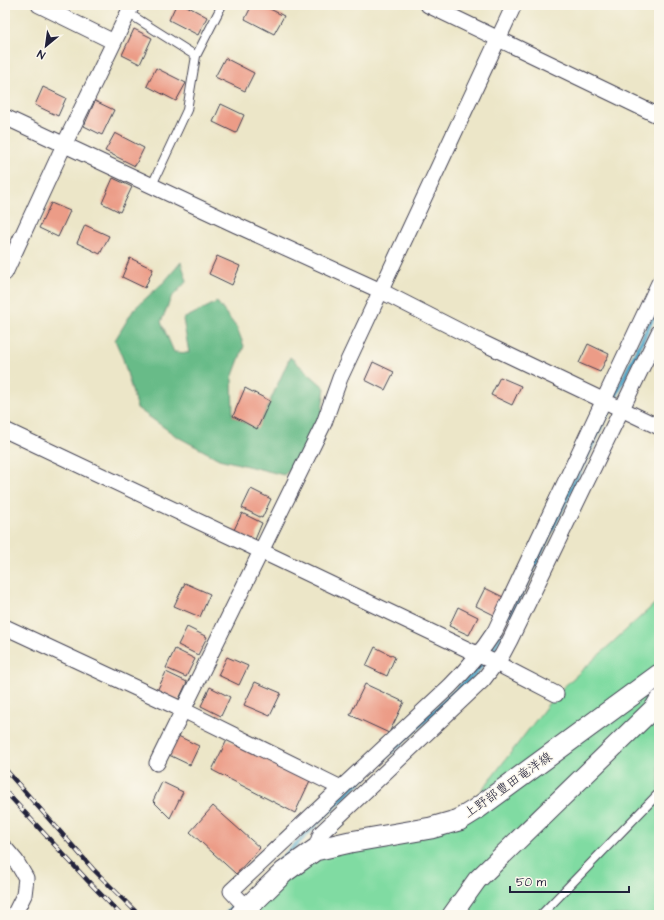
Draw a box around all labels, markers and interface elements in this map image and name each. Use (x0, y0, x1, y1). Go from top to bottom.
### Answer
north arrow (26, 26, 66, 66)
text: N (35, 46, 48, 63)
street label: 上野部豊田竜洋線 (460, 747, 557, 822)
scale bar (510, 868, 629, 894)
text: 50 m (516, 874, 547, 891)

